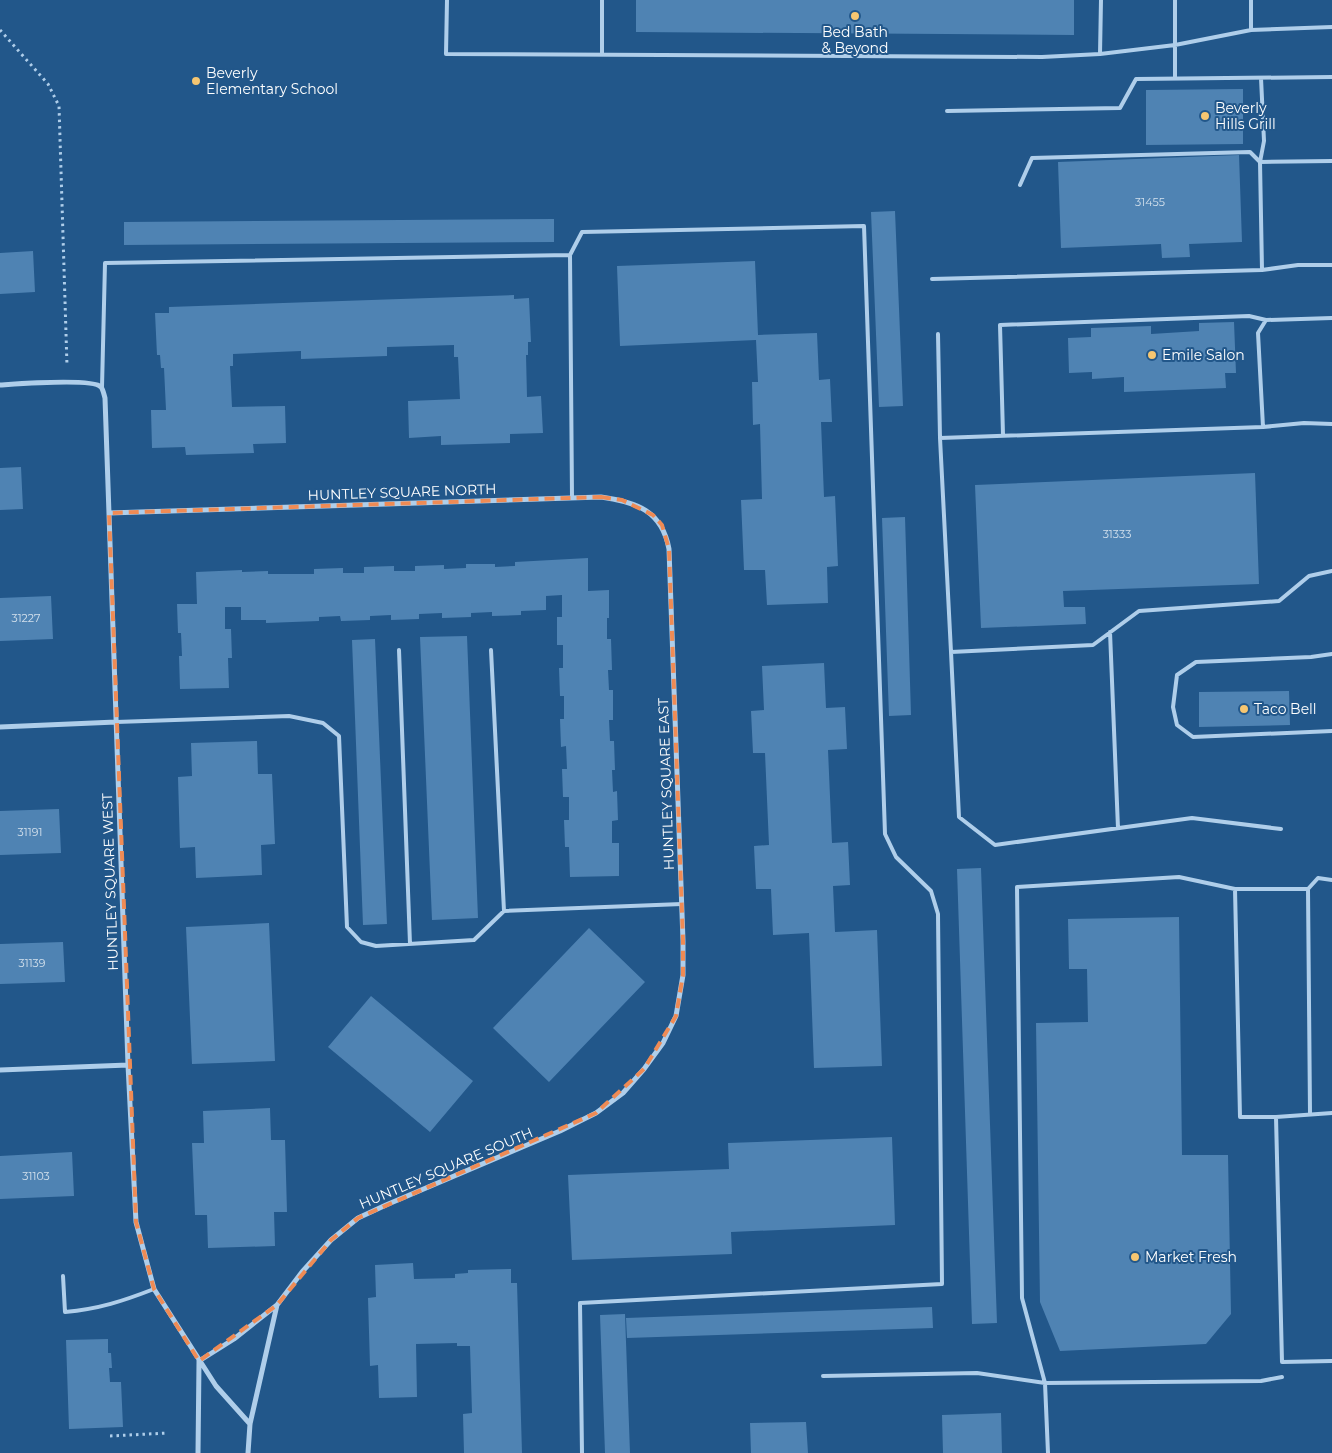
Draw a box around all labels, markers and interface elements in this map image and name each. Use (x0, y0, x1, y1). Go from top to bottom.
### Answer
marker: Bed Bath & Beyond (849, 10, 861, 22)
place label: Bed Bath & Beyond (821, 23, 889, 57)
place label: Beverly Elementary School (206, 64, 338, 98)
marker: Beverly Elementary School (190, 75, 202, 87)
place label: Beverly Hills Grill (1215, 99, 1276, 133)
marker: Beverly Hills Grill (1199, 110, 1211, 122)
house number: 31455 (1135, 195, 1165, 209)
place label: Emile Salon (1162, 346, 1245, 364)
marker: Emile Salon (1146, 349, 1158, 361)
street label: HUNTLEY SQUARE NORTH (307, 480, 497, 504)
house number: 31333 (1103, 527, 1131, 541)
house number: 31227 (11, 611, 41, 625)
street label: HUNTLEY SQUARE EAST (654, 698, 678, 870)
place label: Taco Bell (1254, 700, 1317, 718)
marker: Taco Bell (1238, 703, 1250, 715)
street label: HUNTLEY SQUARE WEST (98, 793, 122, 971)
house number: 31191 (18, 825, 42, 839)
house number: 31139 (18, 956, 46, 970)
street label: HUNTLEY SQUARE SOUTH (356, 1123, 536, 1213)
house number: 31103 (22, 1169, 50, 1183)
place label: Market Fresh (1145, 1248, 1237, 1266)
marker: Market Fresh (1129, 1251, 1141, 1263)

